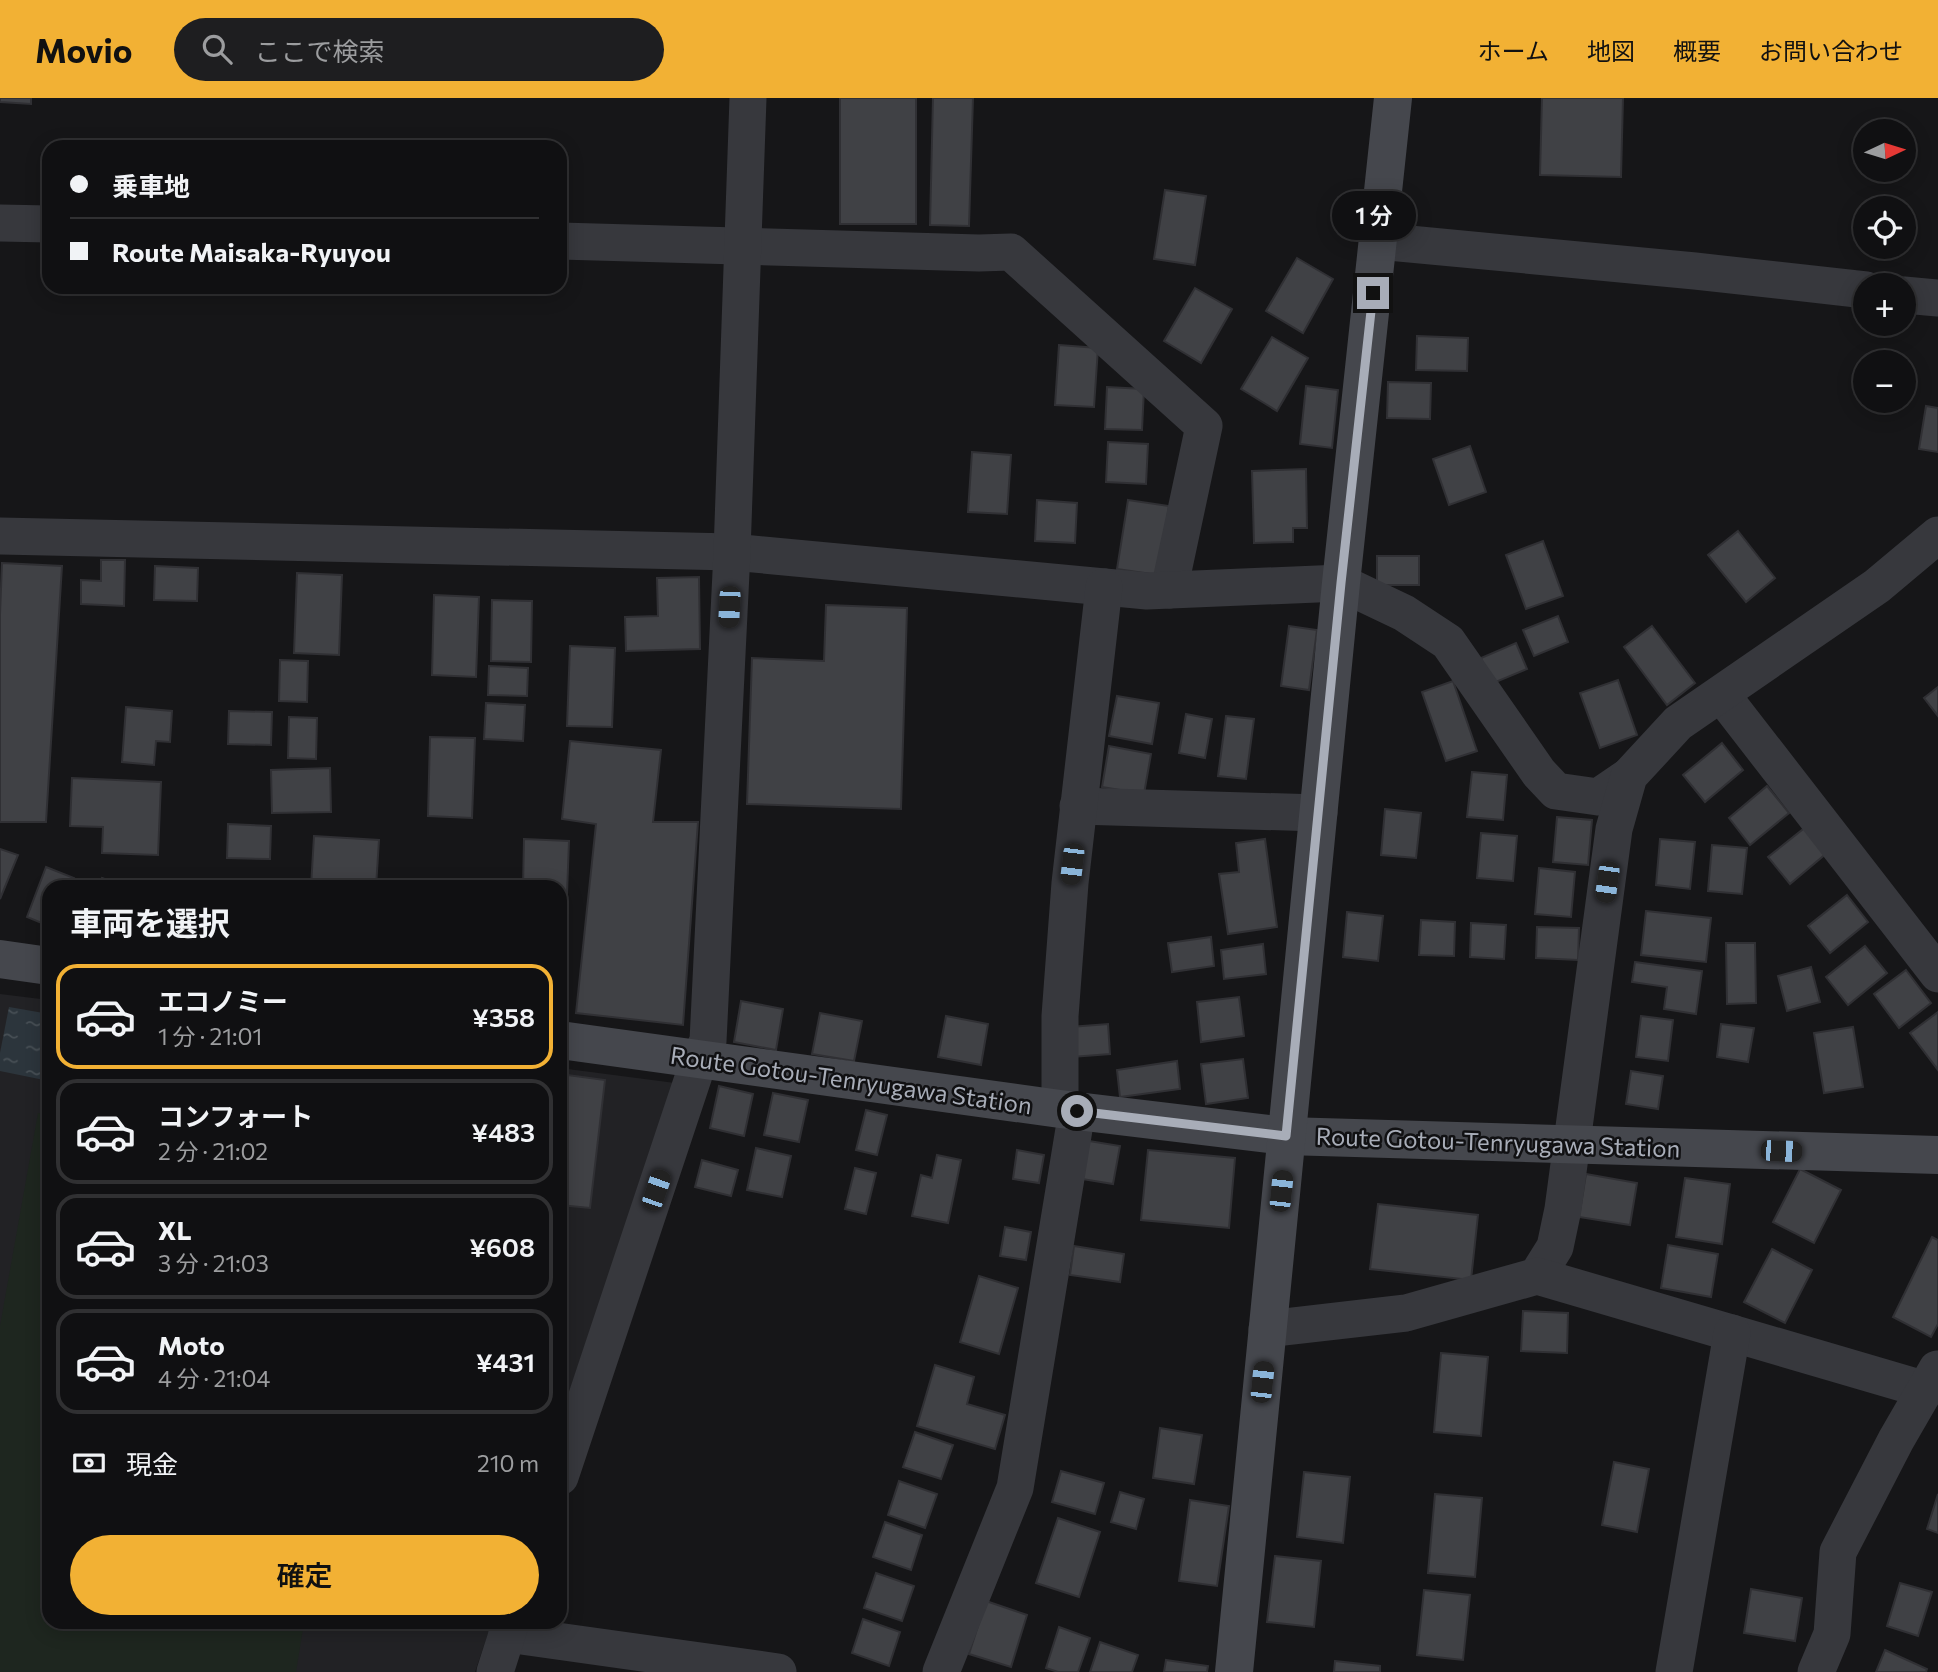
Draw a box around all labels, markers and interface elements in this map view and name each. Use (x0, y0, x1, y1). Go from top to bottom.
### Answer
search box (174, 18, 664, 81)
text: Movio (35, 29, 132, 70)
icon: search (198, 30, 236, 68)
text: ここで検索 (254, 35, 384, 66)
text: ホーム (1478, 36, 1549, 65)
text: 地図 (1587, 36, 1635, 65)
text: 概要 (1673, 36, 1721, 65)
text: お問い合わせ (1759, 36, 1903, 65)
north arrow (1853, 119, 1916, 182)
map controls (1853, 119, 1916, 413)
text: 乗車地 (112, 170, 190, 201)
callout: 1 分 (1331, 192, 1415, 240)
button: locate (1853, 196, 1916, 259)
text: 1 分 (1355, 201, 1393, 229)
text: Route Maisaka-Ryuyou (112, 236, 391, 267)
button: + (1853, 273, 1916, 336)
route end (1357, 277, 1389, 309)
button: − (1853, 350, 1916, 413)
car (718, 585, 741, 629)
car (1060, 842, 1085, 886)
car (1594, 860, 1621, 904)
text: 車両を選択 (70, 902, 230, 942)
icon: car (74, 985, 137, 1048)
text: エコノミー (158, 985, 288, 1016)
text: ¥358 (472, 1001, 535, 1032)
text: 1 分 · 21:01 (158, 1022, 262, 1050)
street label: Route Gotou-Tenryugawa Station (669, 1040, 1034, 1119)
route start (1061, 1095, 1093, 1127)
icon: car (74, 1100, 137, 1163)
text: コンフォート (158, 1100, 313, 1131)
text: ¥483 (472, 1116, 535, 1147)
street label: Route Gotou-Tenryugawa Station (1315, 1121, 1681, 1162)
text: 2 分 · 21:02 (158, 1137, 268, 1165)
car (1760, 1140, 1803, 1162)
car (640, 1167, 673, 1213)
car (1269, 1169, 1294, 1213)
text: XL (158, 1214, 192, 1245)
icon: car (74, 1215, 137, 1278)
text: ¥608 (469, 1231, 535, 1262)
text: 3 分 · 21:03 (158, 1249, 269, 1277)
text: Moto (158, 1329, 225, 1360)
icon: car (74, 1330, 137, 1393)
text: ¥431 (476, 1346, 535, 1377)
car (1250, 1360, 1275, 1404)
text: 4 分 · 21:04 (158, 1364, 270, 1392)
icon: cash (70, 1444, 108, 1482)
text: 現金 (126, 1448, 178, 1479)
text: 210 m (477, 1449, 539, 1477)
button: 確定 (70, 1535, 539, 1615)

